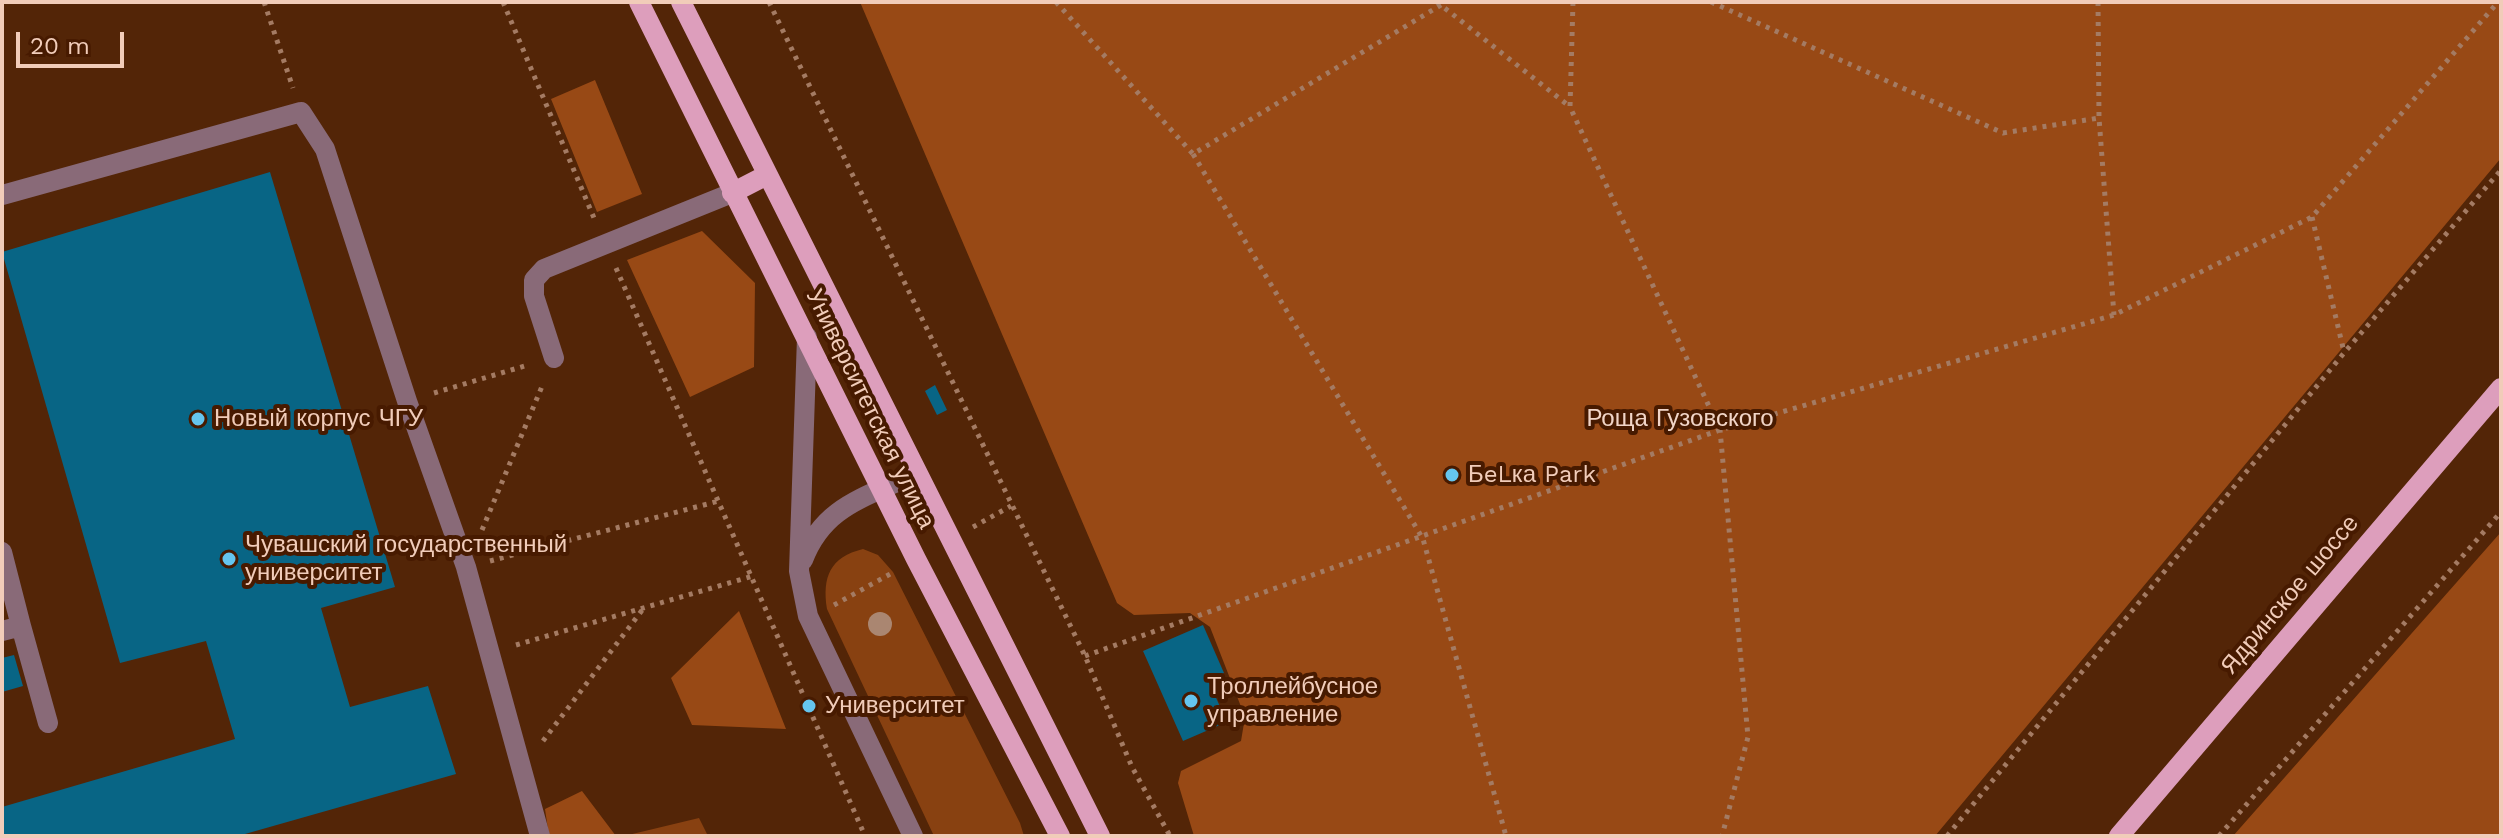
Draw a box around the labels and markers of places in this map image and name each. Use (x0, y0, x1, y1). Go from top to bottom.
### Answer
place label: Новый корпус ЧГУ (214, 405, 423, 433)
marker: Новый корпус ЧГУ (189, 410, 207, 428)
place label: БeLка Park (1468, 461, 1596, 489)
marker: БeLка Park (1443, 466, 1461, 484)
place label: Чувашский государственный университет (245, 531, 567, 587)
marker: Чувашский государственный университет (220, 550, 238, 568)
place label: Троллейбусное управление (1207, 673, 1378, 729)
place label: Университет (825, 692, 965, 720)
marker: Троллейбусное управление (1182, 692, 1200, 710)
marker: Университет (800, 697, 818, 715)

